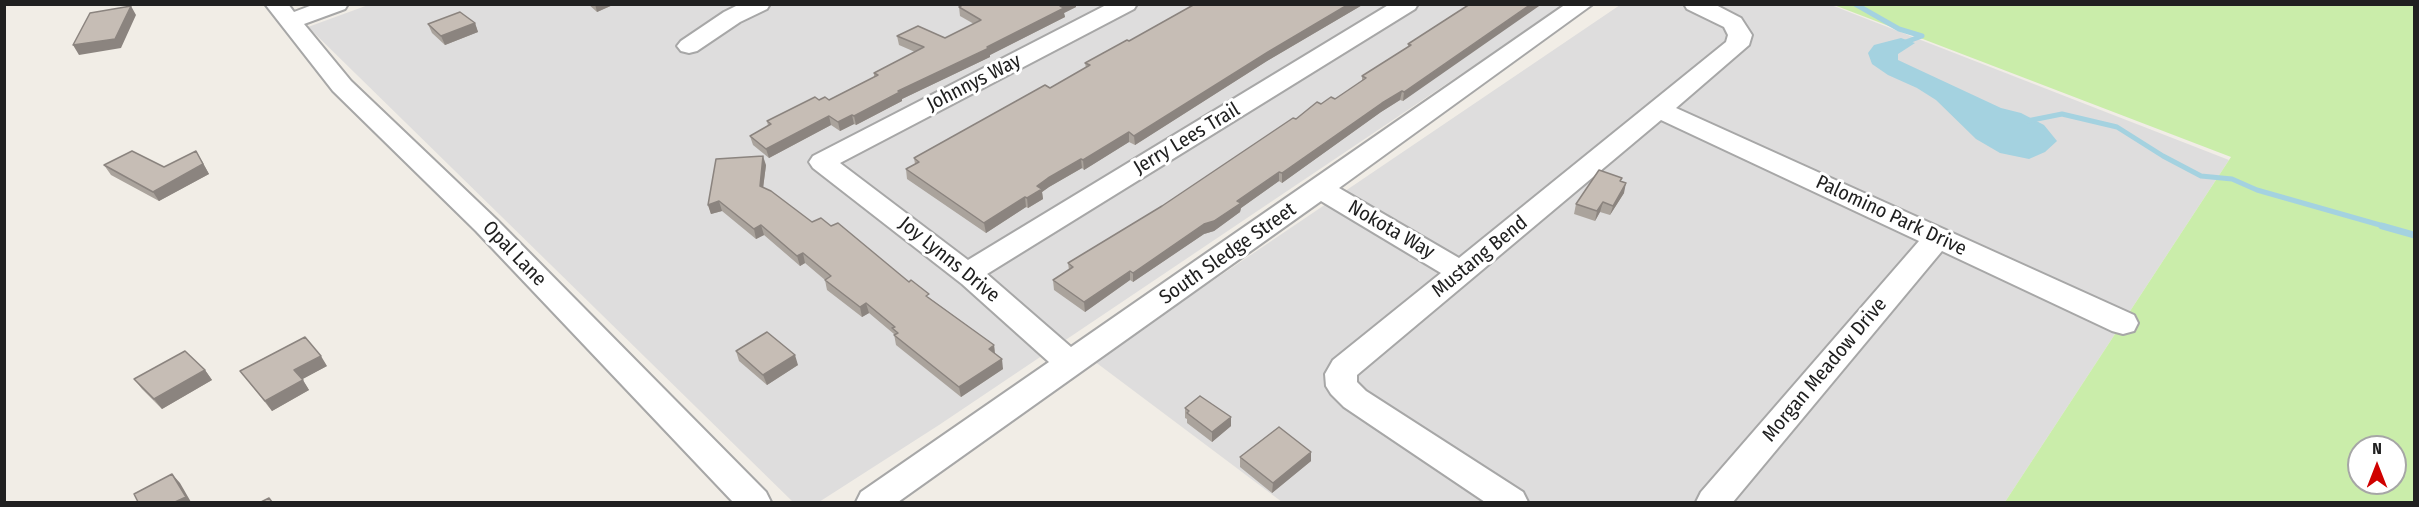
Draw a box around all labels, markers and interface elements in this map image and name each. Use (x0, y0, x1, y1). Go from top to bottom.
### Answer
street label: Johnnys Way (923, 49, 1025, 117)
street label: Jerry Lees Trail (1130, 98, 1244, 180)
street label: Palomino Park Drive (1812, 171, 1970, 261)
street label: Nokota Way (1343, 196, 1439, 264)
street label: South Sledge Street (1155, 198, 1301, 310)
street label: Mustang Bend (1427, 211, 1533, 303)
street label: Joy Lynns Drive (894, 212, 1004, 308)
street label: Opal Lane (477, 216, 551, 292)
street label: Morgan Meadow Drive (1758, 293, 1892, 447)
north arrow (2347, 435, 2407, 495)
text: N (2372, 439, 2382, 458)

